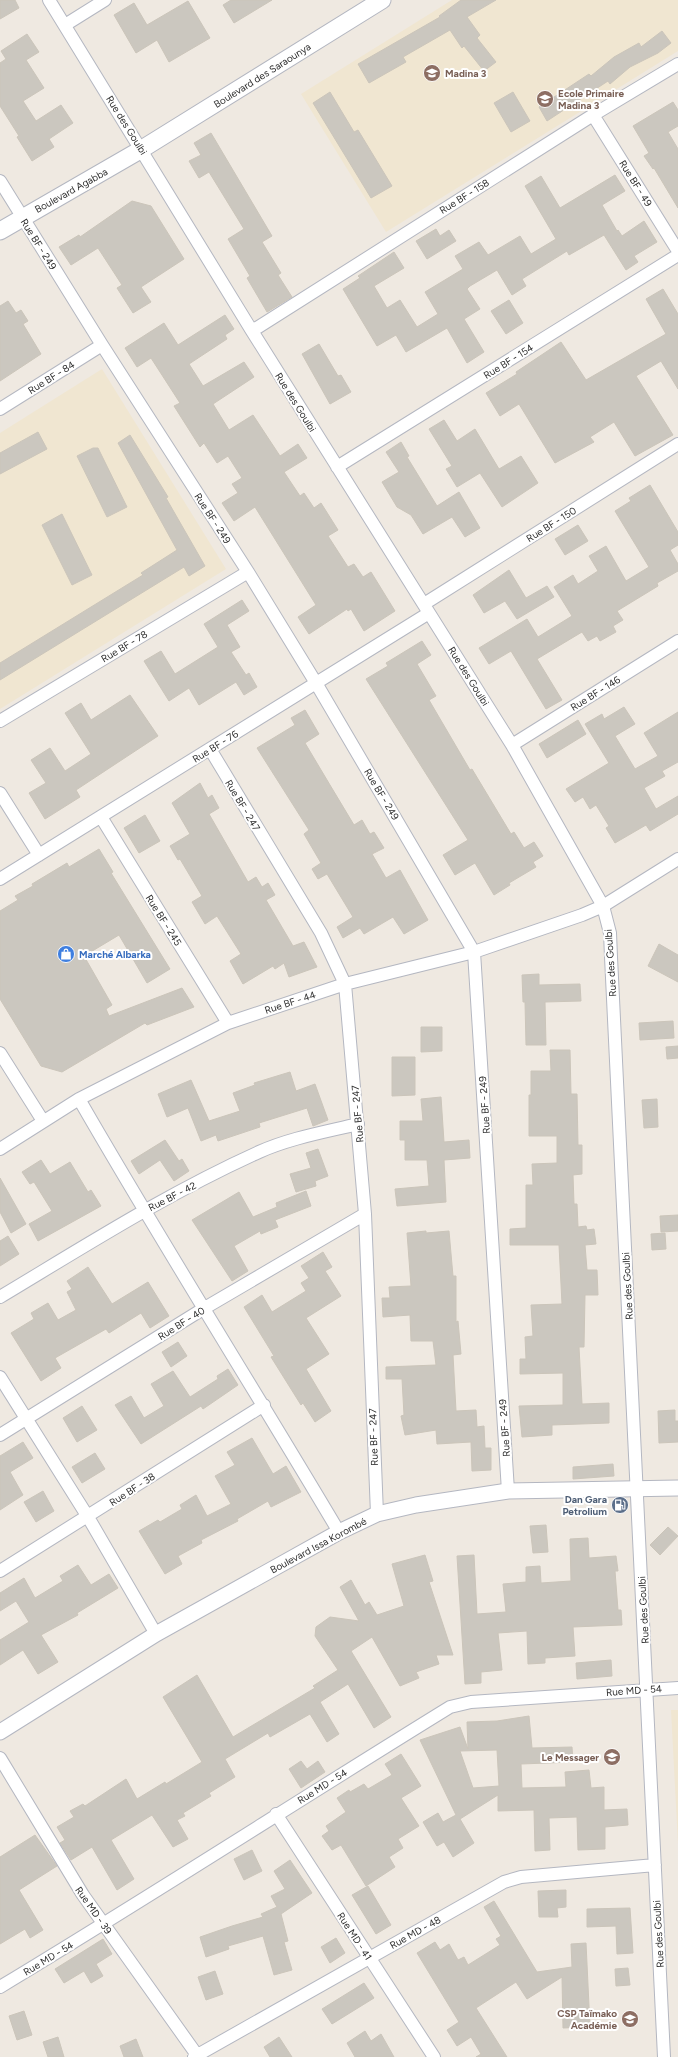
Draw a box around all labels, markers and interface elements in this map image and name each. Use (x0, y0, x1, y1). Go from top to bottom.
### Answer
street label: Boulevard des Saraounya (211, 40, 313, 111)
school or university icon: Madina 3 (422, 63, 442, 83)
place label: Madina 3 (445, 67, 487, 80)
place label: Ecole Primaire Madina 3 (558, 87, 624, 112)
school or university icon: Ecole Primaire Madina 3 (535, 89, 555, 109)
street label: Rue des Goulbi (103, 93, 150, 157)
street label: Rue BF - 49 (616, 158, 655, 209)
street label: Boulevard Agabba (32, 165, 110, 216)
street label: Rue BF - 158 (437, 176, 492, 217)
street label: Rue BF - 249 (18, 216, 60, 273)
street label: Rue BF - 154 (481, 341, 536, 382)
street label: Rue BF - 84 (25, 358, 77, 397)
street label: Rue des Goulbi (272, 370, 319, 434)
street label: Rue BF - 249 (191, 490, 234, 546)
street label: Rue BF - 150 (524, 504, 579, 545)
street label: Rue BF - 78 (99, 627, 150, 665)
street label: Rue des Goulbi (445, 644, 492, 708)
street label: Rue BF - 146 (568, 673, 623, 714)
street label: Rue BF - 76 (190, 727, 241, 766)
street label: Rue BF - 249 (361, 766, 402, 823)
street label: Rue BF - 247 (222, 777, 263, 834)
street label: Rue BF - 245 (143, 892, 185, 948)
street label: Rue des Goulbi (602, 929, 619, 997)
shop icon: Marché Albarka (56, 944, 76, 964)
place label: Marché Albarka (79, 948, 151, 961)
street label: Rue BF - 44 (263, 988, 317, 1017)
street label: Rue BF - 249 (476, 1075, 493, 1134)
street label: Rue BF - 247 (348, 1084, 366, 1143)
street label: Rue BF - 42 (146, 1179, 198, 1214)
street label: Rue des Goulbi (619, 1252, 636, 1320)
street label: Rue BF - 40 (155, 1304, 207, 1343)
street label: Rue BF - 249 (496, 1398, 513, 1457)
street label: Rue BF - 247 (366, 1407, 381, 1466)
street label: Rue BF - 38 (107, 1470, 158, 1509)
place label: Dan Gara Petrolium (562, 1493, 607, 1518)
fuel station icon: Dan Gara Petrolium (610, 1495, 630, 1515)
street label: Boulevard Issa Korombé (268, 1514, 369, 1576)
street label: Rue des Goulbi (635, 1576, 652, 1644)
street label: Rue MD - 54 (606, 1682, 663, 1699)
school or university icon: Le Messager (602, 1747, 622, 1767)
place label: Le Messager (542, 1751, 599, 1764)
street label: Rue MD - 54 (295, 1766, 350, 1807)
street label: Rue MD - 39 (72, 1884, 115, 1937)
street label: Rue des Goulbi (650, 1900, 667, 1968)
street label: Rue MD - 41 (334, 1910, 375, 1963)
street label: Rue MD - 48 (387, 1913, 443, 1952)
street label: Rue MD - 54 (21, 1938, 76, 1978)
place label: CSP Taïmako Académie (557, 2007, 617, 2032)
school or university icon: CSP Taïmako Académie (620, 2009, 640, 2029)

